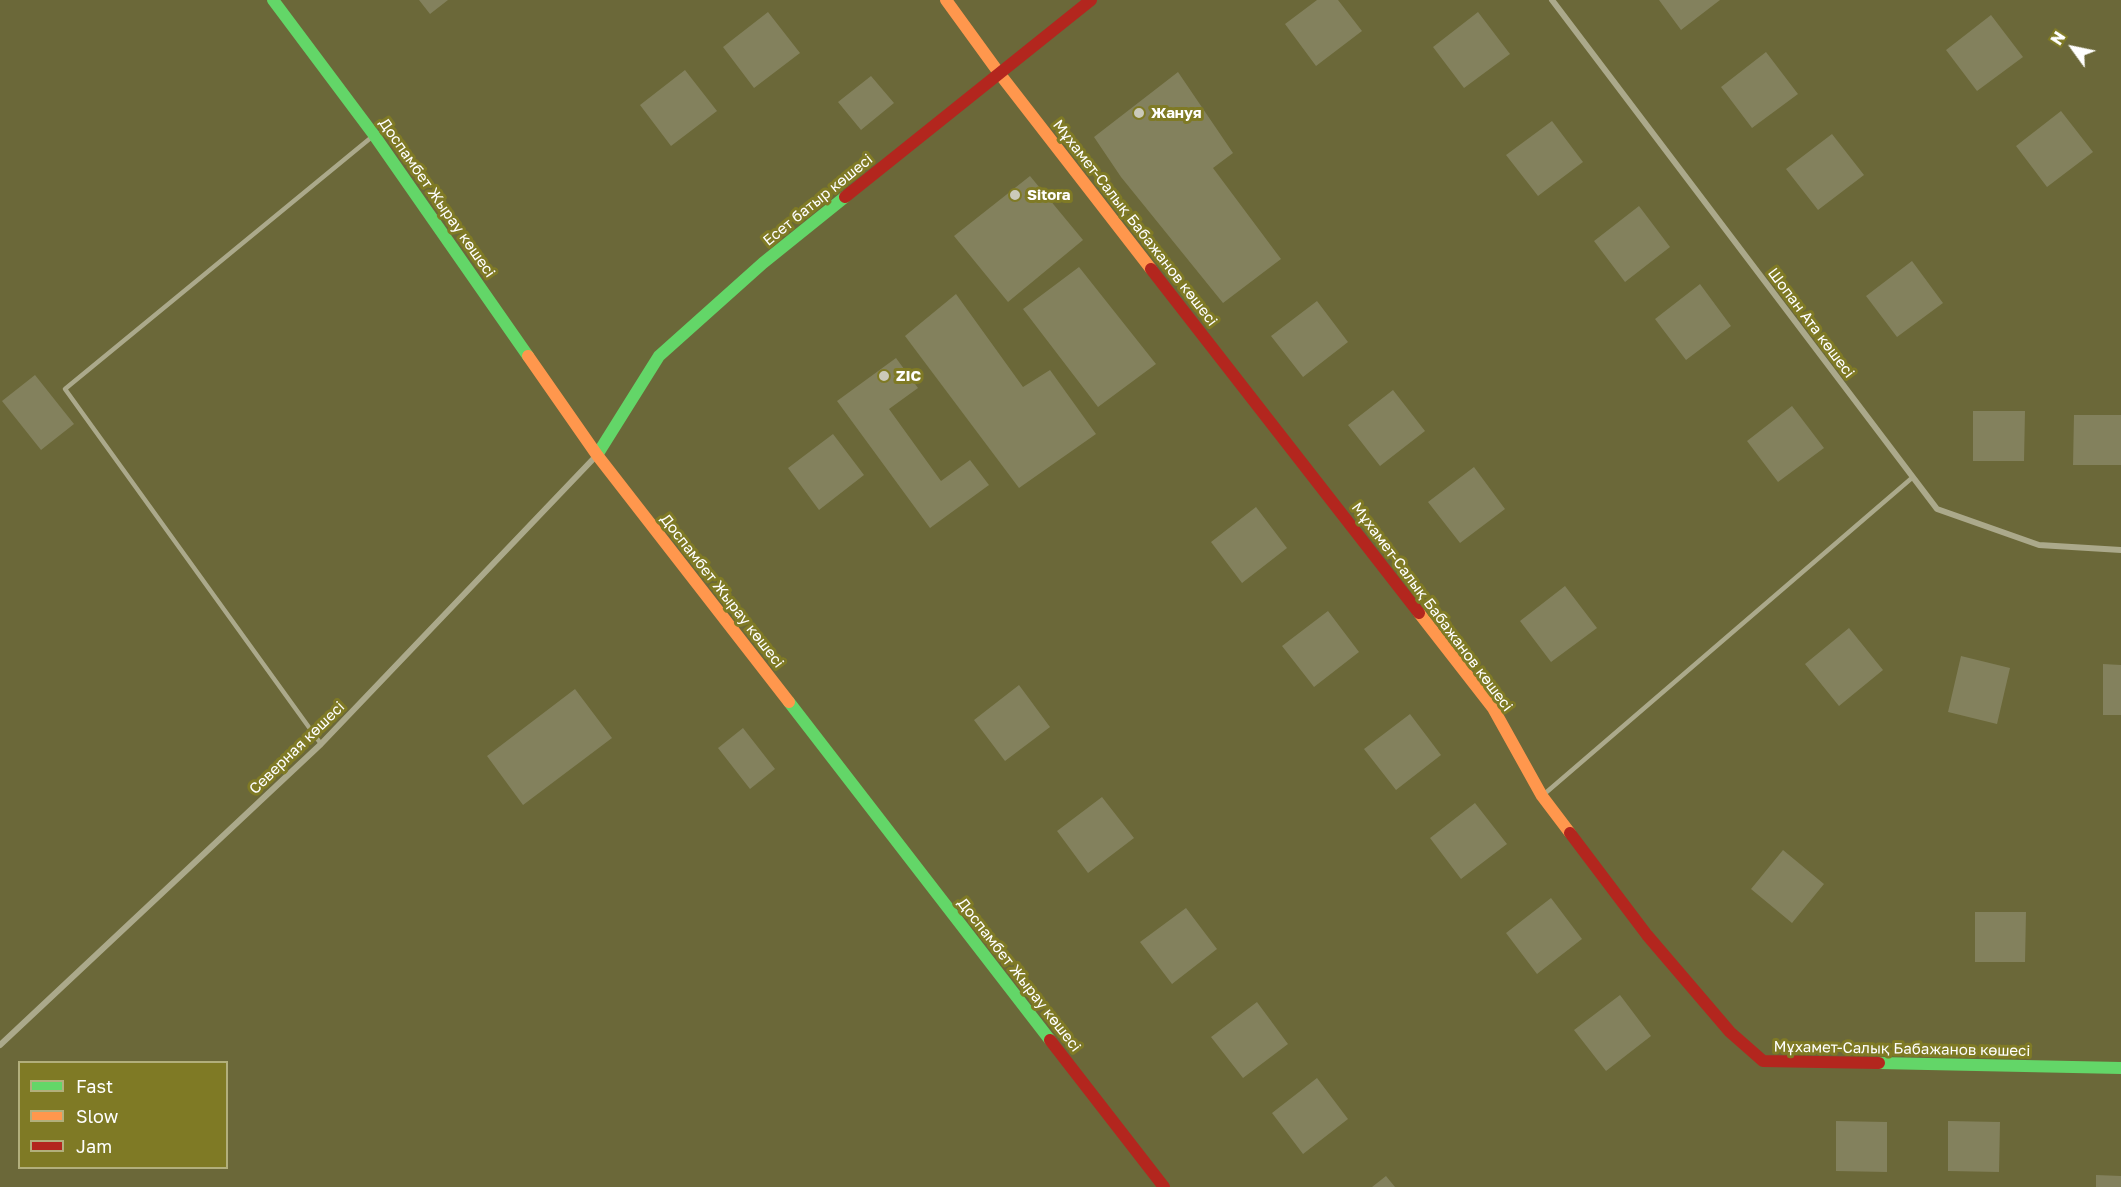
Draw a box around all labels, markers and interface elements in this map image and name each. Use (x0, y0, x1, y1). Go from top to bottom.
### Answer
north arrow (2043, 18, 2103, 78)
text: N (2046, 28, 2070, 49)
place label: Жануя (1151, 104, 1202, 122)
marker: Жануя (1132, 106, 1146, 120)
street label: Доспамбет Жырау көшесі (375, 115, 499, 281)
street label: Мұхамет-Салық Бабажанов көшесі (1049, 116, 1221, 330)
street label: Есет батыр көшесі (760, 150, 876, 250)
place label: Sitora (1027, 186, 1070, 204)
marker: Sitora (1008, 188, 1022, 202)
street label: Шопан Ата көшесі (1764, 265, 1858, 381)
place label: ZIC (896, 367, 921, 385)
marker: ZIC (877, 369, 891, 383)
street label: Мұхамет-Салық Бабажанов көшесі (1348, 499, 1516, 715)
street label: Доспамбет Жырау көшесі (656, 511, 788, 671)
street label: Северная көшесі (246, 698, 348, 798)
street label: Доспамбет Жырау көшесі (953, 895, 1085, 1055)
street label: Мұхамет-Салық Бабажанов көшесі (1774, 1038, 2030, 1060)
legend (18, 1061, 228, 1169)
text: Fast (76, 1075, 113, 1097)
text: Slow (76, 1105, 118, 1127)
text: Jam (76, 1135, 112, 1157)

